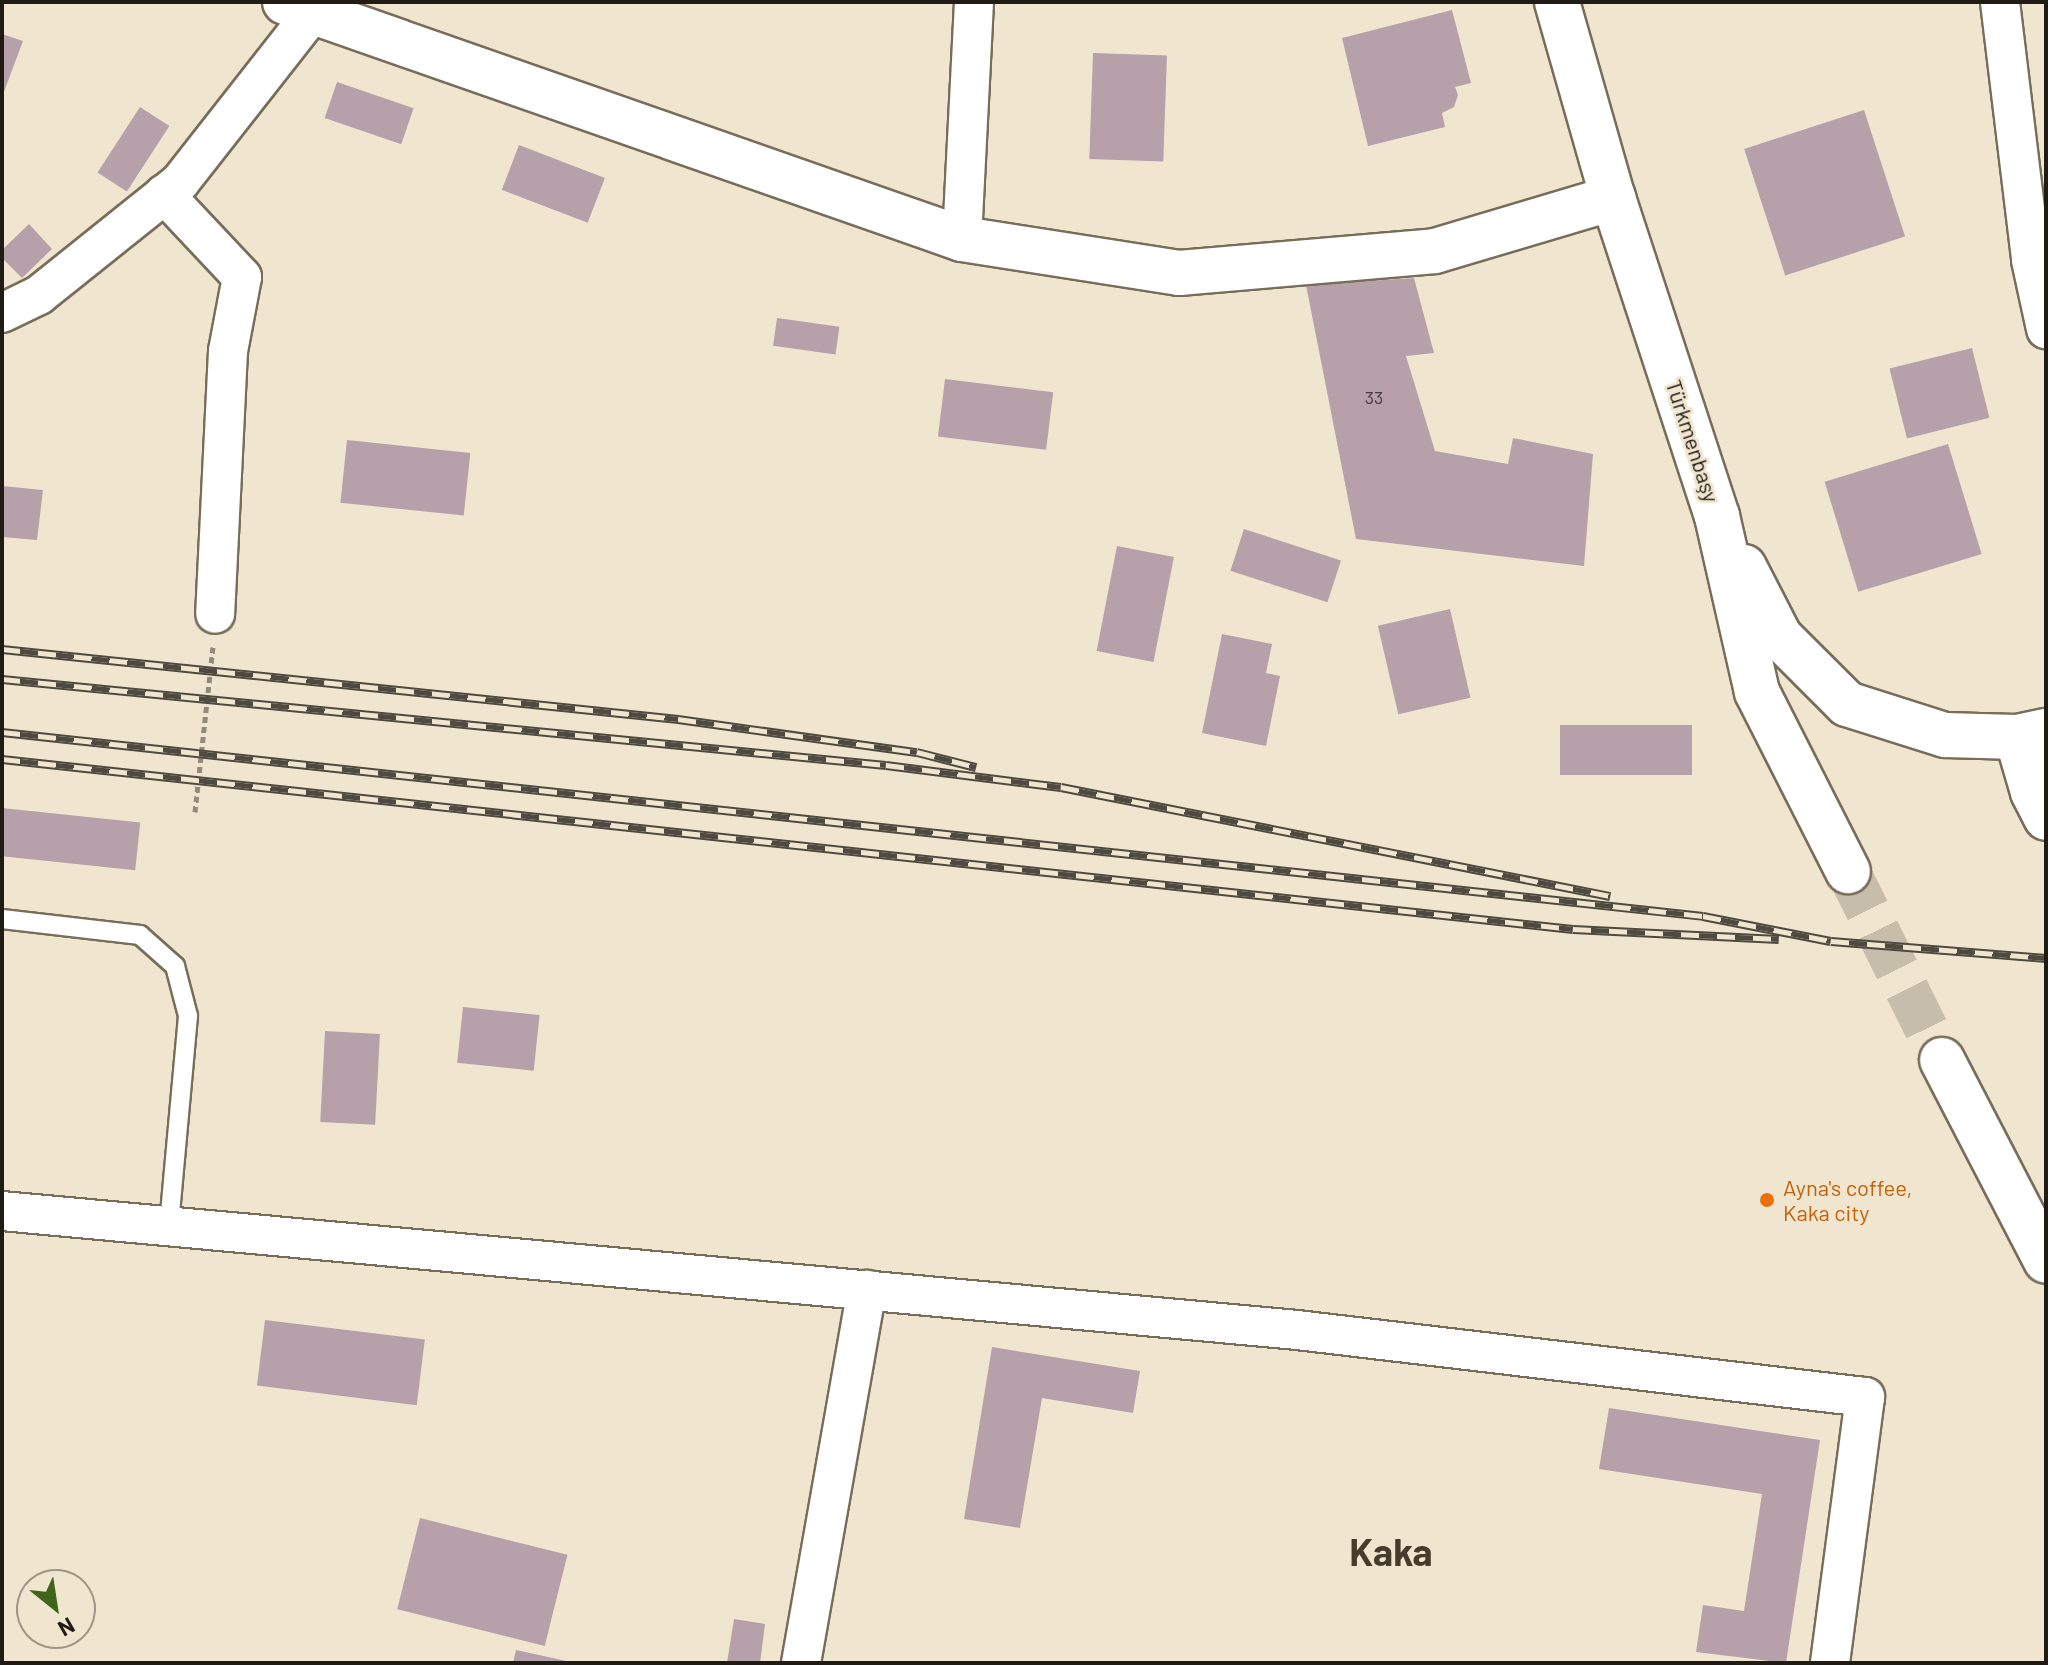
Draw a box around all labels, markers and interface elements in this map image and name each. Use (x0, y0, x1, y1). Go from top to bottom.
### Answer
street label: Türkmenbaşy (1661, 376, 1725, 506)
house number: 33 (1365, 386, 1383, 408)
place label: Ayna's coffee, Kaka city (1783, 1174, 1912, 1226)
marker: Ayna's coffee, Kaka city (1758, 1191, 1776, 1209)
district label: Kaka (1349, 1529, 1433, 1575)
north arrow (16, 1569, 96, 1649)
text: N (54, 1613, 80, 1643)

